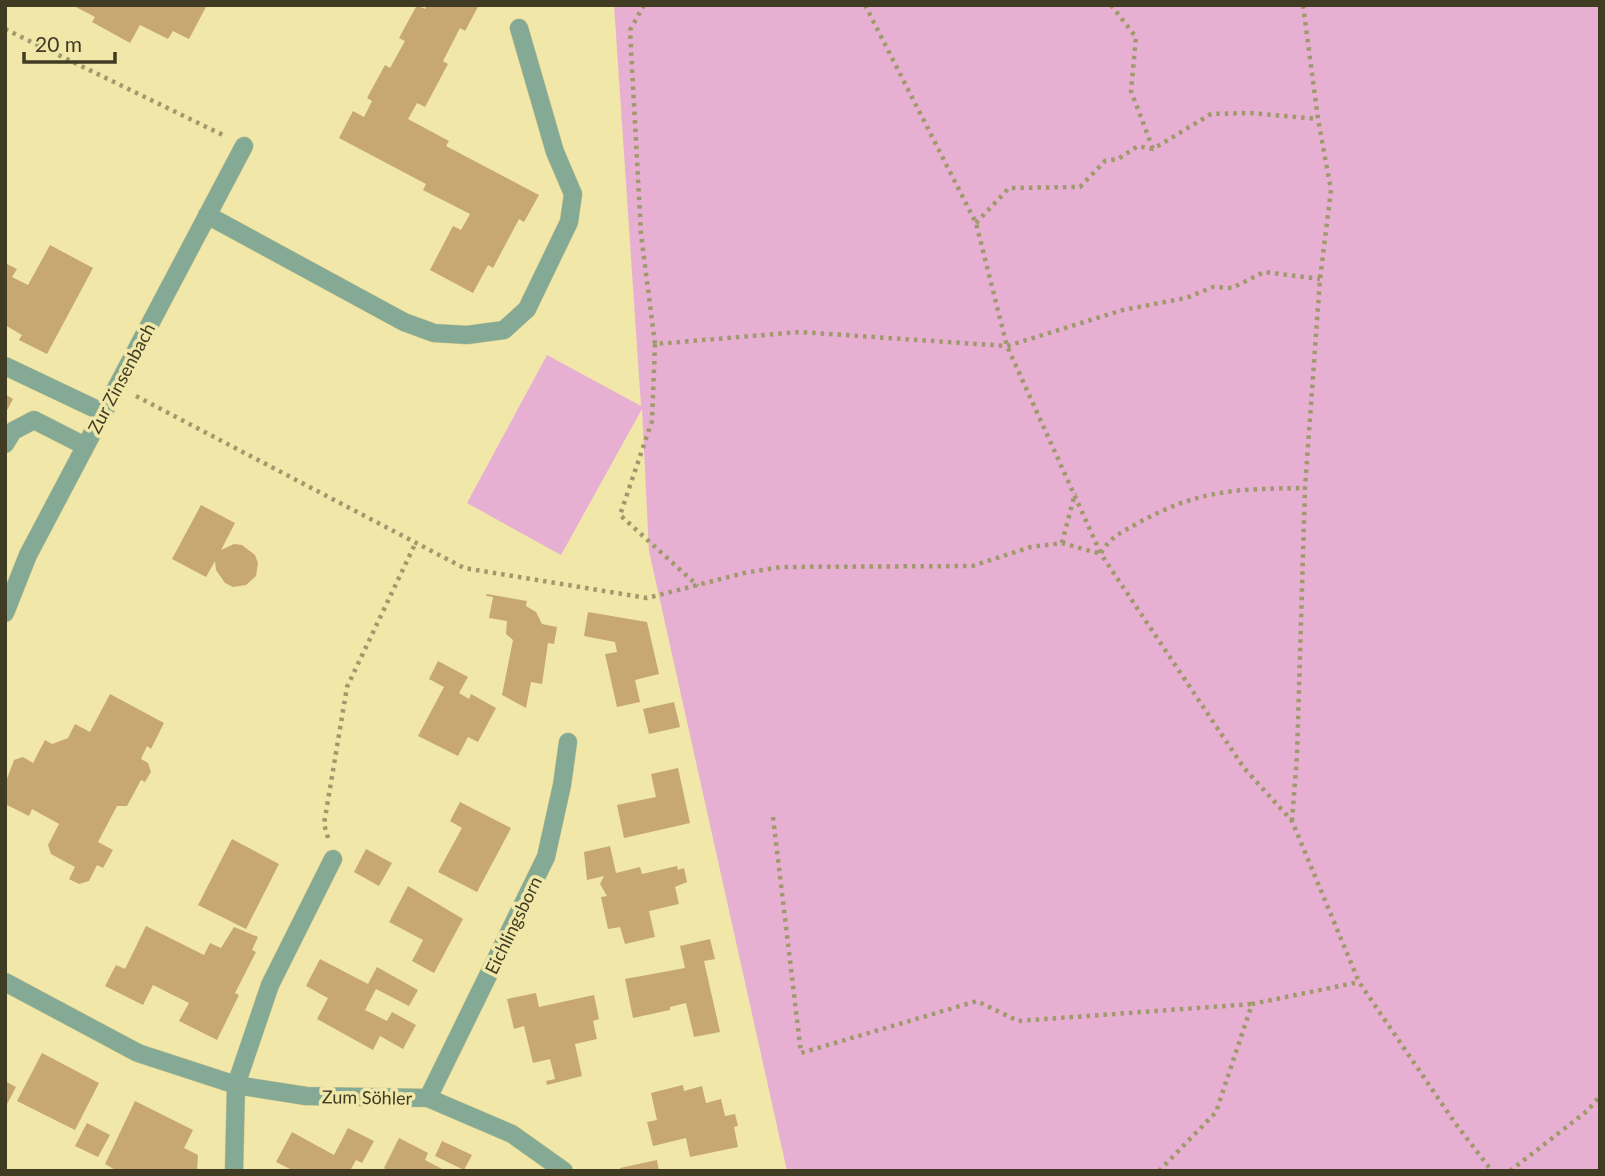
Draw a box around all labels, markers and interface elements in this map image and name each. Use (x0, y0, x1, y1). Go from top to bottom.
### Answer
scale bar (24, 21, 116, 65)
text: 20 m (35, 31, 82, 56)
street label: Zur Zinsenbach (83, 319, 159, 437)
street label: Eichlingsborn (480, 873, 546, 977)
street label: Zum Söhler (322, 1085, 413, 1109)

